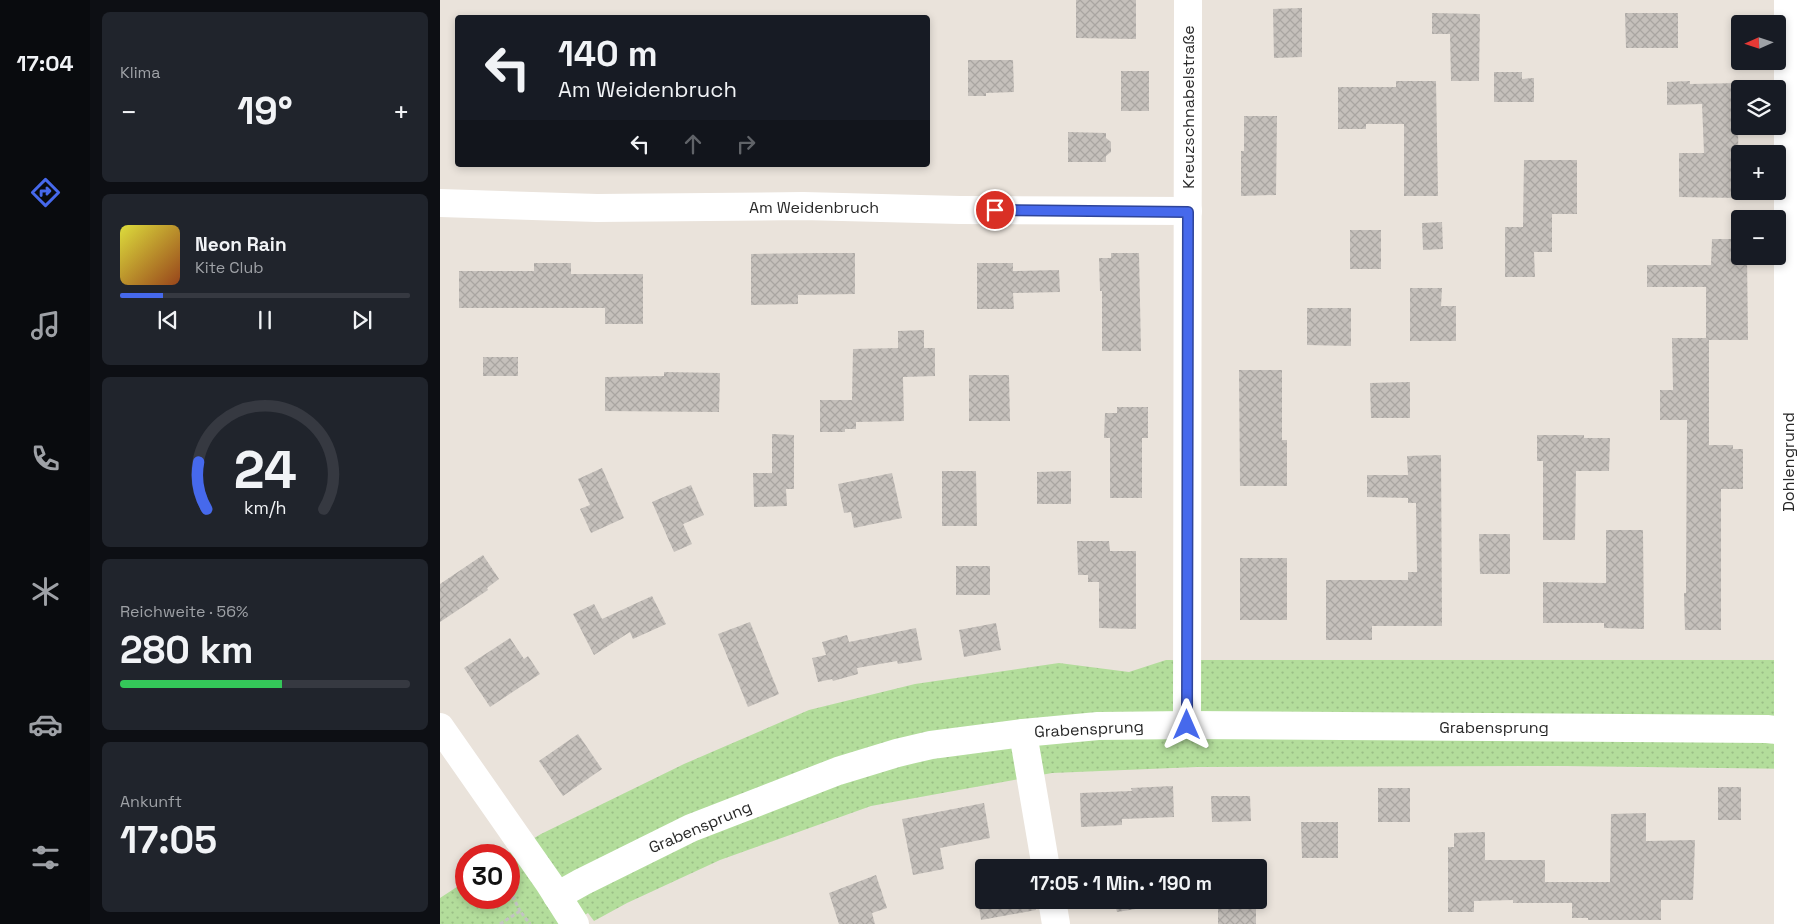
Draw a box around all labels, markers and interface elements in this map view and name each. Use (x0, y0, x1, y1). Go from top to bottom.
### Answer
north arrow (1731, 15, 1786, 70)
map controls (1731, 15, 1786, 265)
street label: Kreuzschnabelstraße (1178, 25, 1199, 189)
text: 140 m (558, 32, 658, 76)
icon: left (475, 35, 540, 100)
text: 17:04 (17, 49, 73, 77)
text: Klima (120, 62, 161, 83)
text: Am Weidenbruch (558, 75, 737, 103)
button: layers (1731, 80, 1786, 135)
text: 19° (237, 87, 293, 135)
text: − (120, 94, 137, 130)
text: + (393, 94, 410, 130)
icon: left (626, 130, 654, 158)
icon: ahead (679, 130, 707, 158)
icon: right (732, 130, 760, 158)
button: + (1731, 145, 1786, 200)
icon: directions (28, 175, 63, 210)
pin (974, 189, 1016, 231)
icon: arrive (981, 196, 1009, 224)
street label: Am Weidenbruch (749, 197, 879, 218)
button: − (1731, 210, 1786, 265)
text: Neon Rain (195, 232, 287, 257)
text: Kite Club (195, 257, 264, 278)
icon: previous (154, 306, 182, 334)
icon: pause (251, 306, 279, 334)
icon: next (348, 306, 376, 334)
icon: music (28, 308, 63, 343)
street label: Dohlengrund (1778, 412, 1799, 512)
text: 24 (233, 437, 297, 503)
icon: phone (28, 441, 63, 476)
text: km/h (244, 496, 286, 519)
icon: climate (28, 574, 63, 609)
text: Reichweite · 56% (120, 601, 248, 622)
text: 280 km (120, 626, 254, 674)
position arrow (1160, 698, 1212, 750)
icon: car (28, 707, 63, 742)
street label: Grabensprung (1034, 716, 1144, 742)
street label: Grabensprung (1439, 717, 1549, 738)
text: Ankunft (120, 791, 182, 812)
street label: Grabensprung (645, 796, 755, 858)
text: 17:05 (120, 816, 217, 864)
icon: filters (28, 840, 63, 875)
speed limit sign: 30 (455, 844, 520, 909)
text: 17:05 · 1 Min. · 190 m (1030, 871, 1212, 896)

